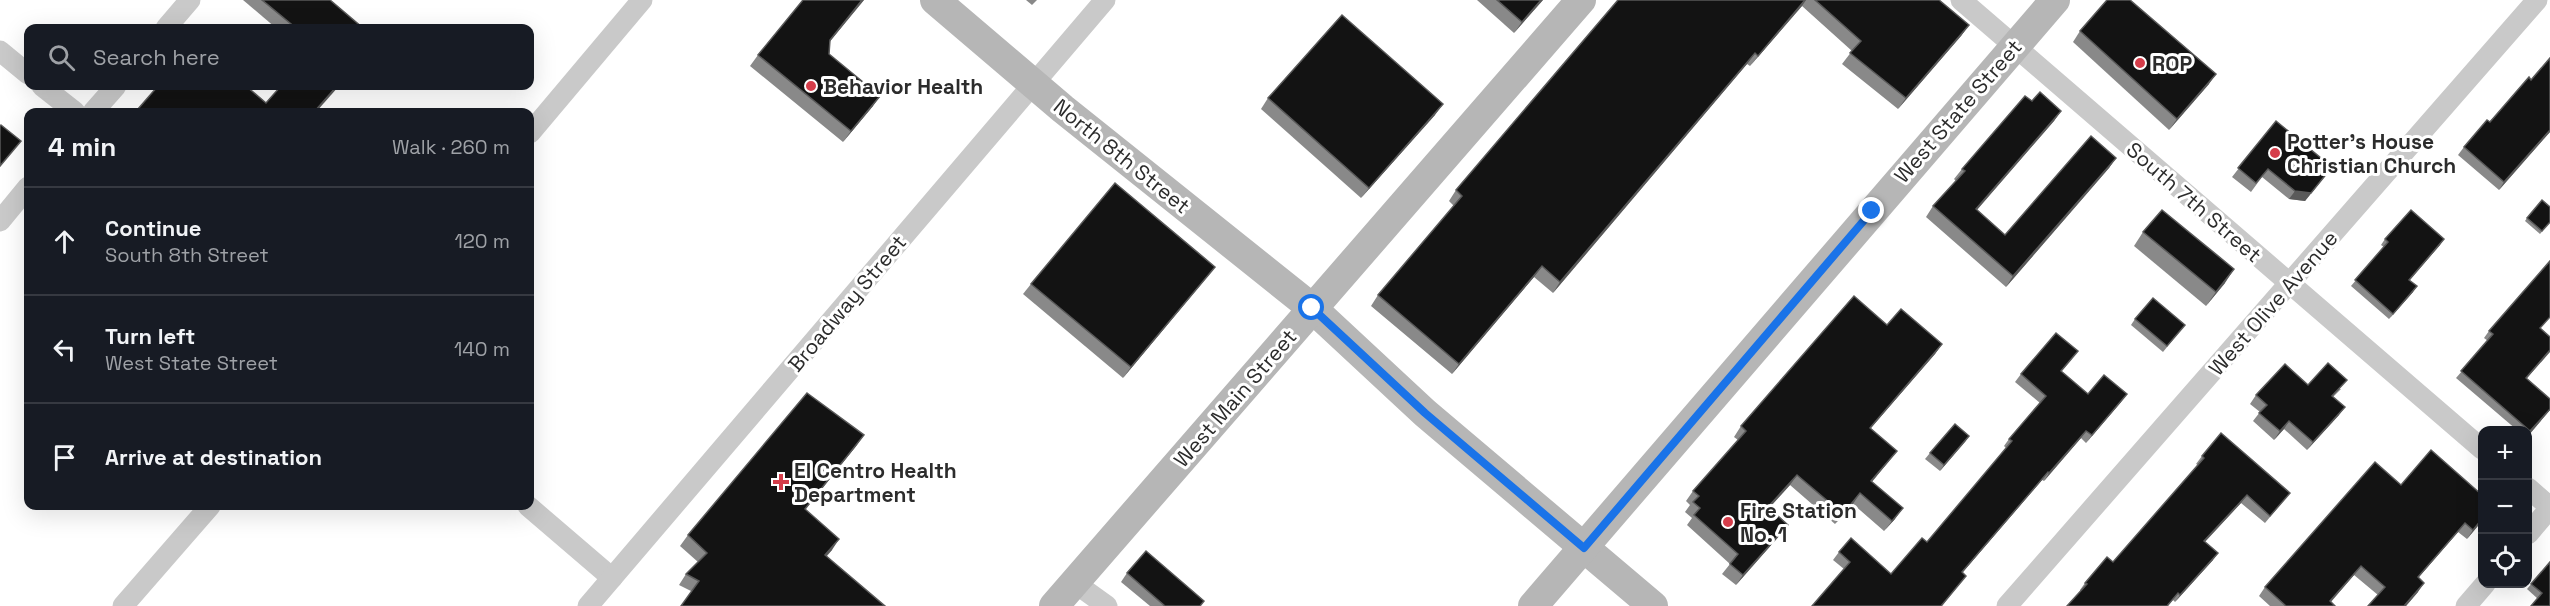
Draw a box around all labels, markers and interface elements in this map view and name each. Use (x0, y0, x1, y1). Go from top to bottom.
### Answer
search box (24, 24, 534, 90)
street label: West State Street (1888, 34, 2028, 188)
icon: search (45, 41, 78, 74)
text: Search here (93, 43, 220, 71)
place label: ROP (2152, 50, 2192, 77)
marker: ROP (2133, 56, 2147, 70)
place label: Behavior Health (823, 73, 983, 100)
marker: Behavior Health (804, 79, 818, 93)
street label: North 8th Street (1048, 93, 1196, 219)
place label: Potter's House Christian Church (2287, 128, 2456, 179)
text: 4 min (48, 130, 116, 164)
text: Walk · 260 m (392, 134, 510, 160)
street label: South 7th Street (2121, 136, 2267, 268)
marker: Potter's House Christian Church (2268, 146, 2282, 160)
route end (1858, 197, 1884, 223)
text: Continue (105, 214, 201, 242)
icon: ahead (48, 225, 81, 258)
street label: West Olive Avenue (2203, 225, 2343, 381)
text: 120 m (454, 228, 510, 254)
street label: Broadway Street (782, 229, 912, 377)
text: South 8th Street (105, 242, 269, 268)
route start (1298, 294, 1324, 320)
text: Turn left (105, 322, 195, 350)
street label: West Main Street (1168, 323, 1302, 473)
icon: left (48, 333, 81, 366)
text: 140 m (454, 336, 510, 362)
text: West State Street (105, 350, 278, 376)
map controls (2478, 426, 2532, 588)
button: + (2478, 426, 2532, 480)
icon: arrive (48, 441, 81, 474)
text: Arrive at destination (105, 443, 322, 471)
place label: El Centro Health Department (794, 457, 957, 508)
marker: El Centro Health Department (772, 473, 790, 491)
button: − (2478, 480, 2532, 534)
place label: Fire Station No. 1 (1740, 497, 1857, 548)
marker: Fire Station No. 1 (1721, 515, 1735, 529)
button: locate (2478, 534, 2532, 588)

